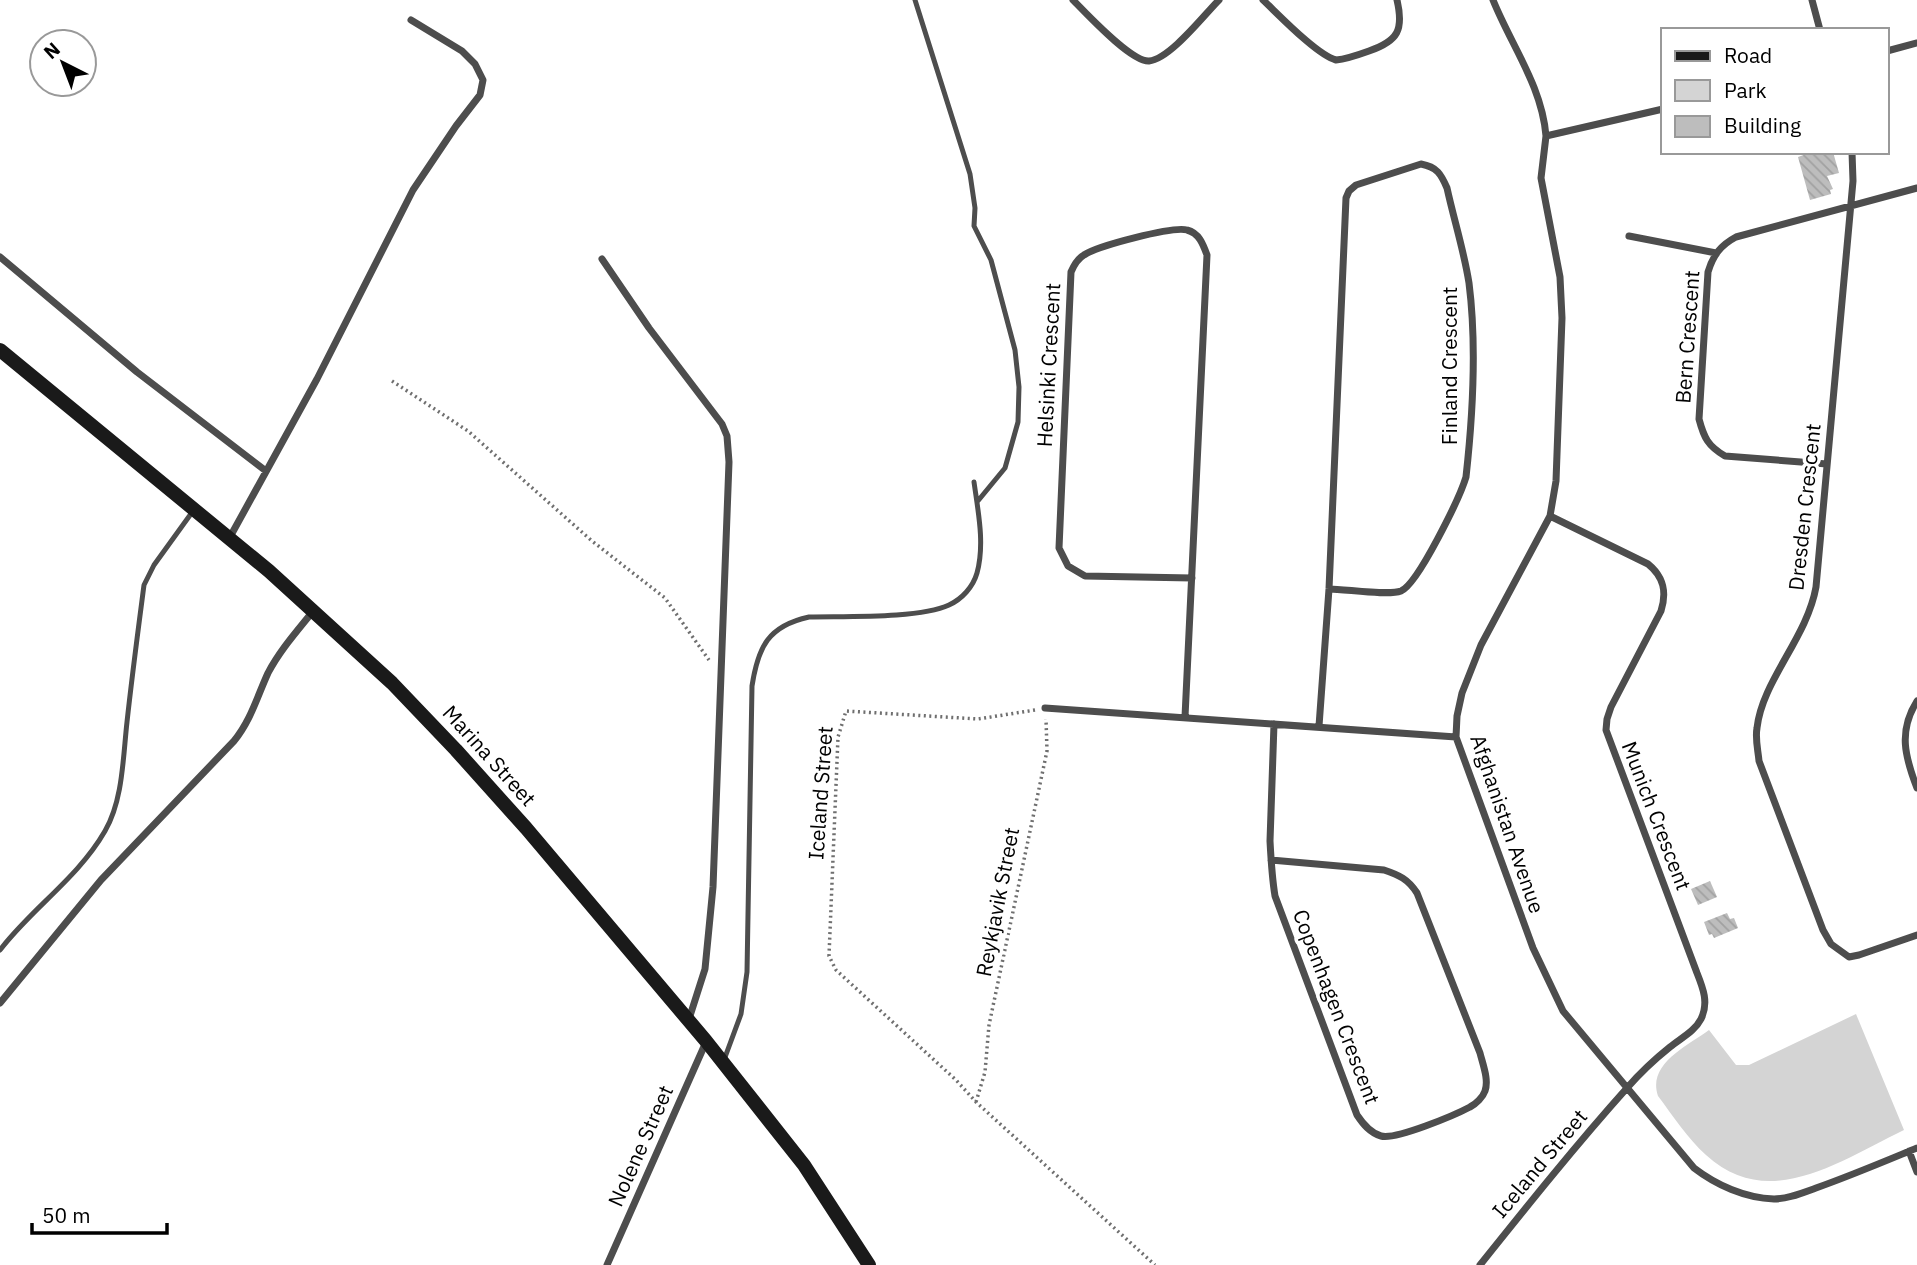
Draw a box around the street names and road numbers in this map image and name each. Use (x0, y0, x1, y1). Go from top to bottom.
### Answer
street label: Bern Crescent (1668, 269, 1706, 404)
street label: Helsinki Crescent (1030, 282, 1066, 448)
street label: Finland Crescent (1435, 287, 1463, 445)
street label: Dresden Crescent (1781, 422, 1827, 592)
street label: Marina Street (437, 699, 543, 812)
street label: Iceland Street (801, 725, 839, 861)
street label: Afghanistan Avenue (1464, 731, 1552, 917)
street label: Munich Crescent (1616, 737, 1698, 894)
street label: Reykjavik Street (969, 825, 1025, 979)
street label: Copenhagen Crescent (1287, 905, 1387, 1108)
street label: Nolene Street (601, 1081, 679, 1211)
street label: Iceland Street (1485, 1103, 1593, 1224)

